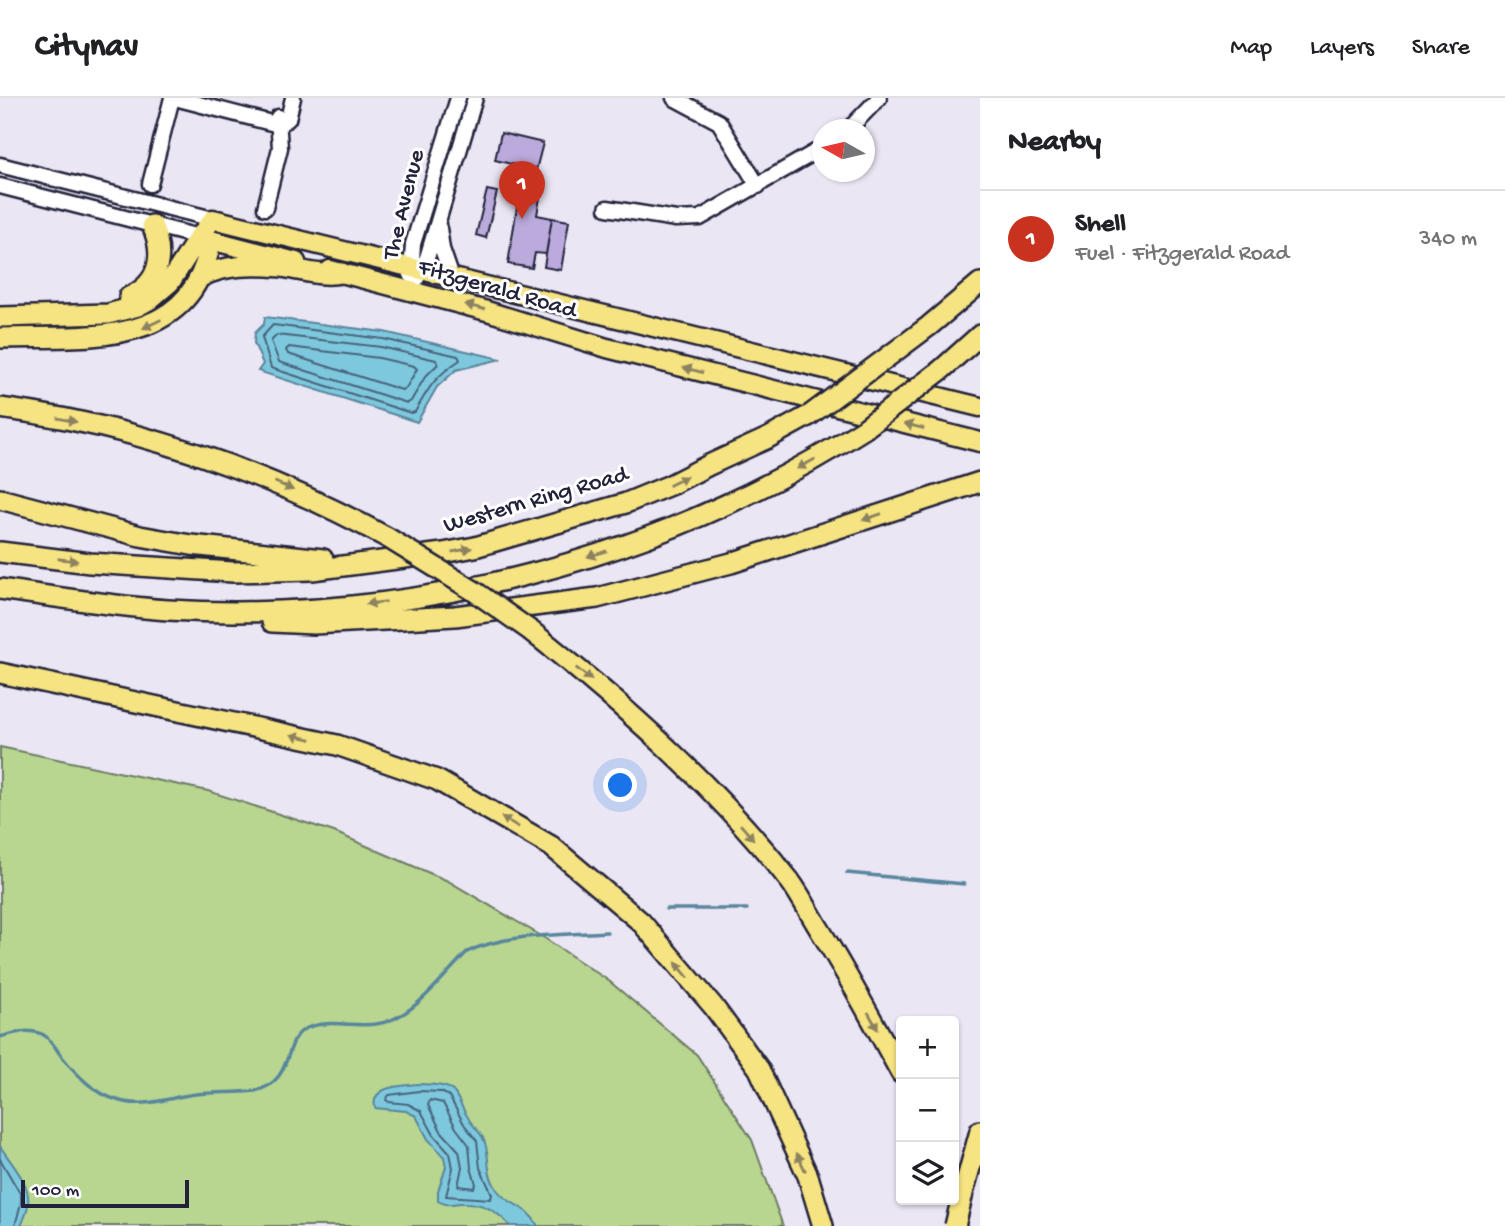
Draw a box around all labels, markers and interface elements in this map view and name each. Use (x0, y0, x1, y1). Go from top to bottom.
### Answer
text: Citynav (35, 29, 138, 67)
text: Map (1230, 34, 1272, 63)
text: Layers (1310, 34, 1374, 63)
text: Share (1412, 34, 1470, 63)
north arrow (812, 119, 875, 182)
text: Nearby (1008, 126, 1101, 161)
street label: The Avenue (377, 146, 433, 265)
pin: 1 (499, 161, 545, 219)
text: Shell (1075, 210, 1126, 241)
text: 1 (1026, 226, 1036, 253)
text: 340 m (1419, 226, 1477, 253)
text: Fuel · Fitzgerald Road (1075, 241, 1289, 268)
street label: Fitzgerald Road (414, 253, 581, 327)
one-way arrow (464, 302, 485, 312)
one-way arrow (142, 318, 162, 329)
one-way arrow (682, 364, 704, 375)
one-way arrow (56, 414, 78, 425)
one-way arrow (903, 420, 925, 431)
one-way arrow (796, 458, 815, 470)
street label: Western Ring Road (441, 460, 633, 541)
one-way arrow (668, 476, 688, 487)
one-way arrow (274, 481, 295, 492)
one-way arrow (862, 512, 883, 523)
one-way arrow (451, 544, 473, 555)
one-way arrow (587, 550, 608, 560)
one-way arrow (57, 555, 79, 566)
one-way arrow (365, 598, 387, 609)
one-way arrow (575, 666, 593, 681)
one-way arrow (290, 732, 312, 743)
your location (603, 768, 637, 802)
one-way arrow (501, 816, 520, 829)
one-way arrow (739, 823, 755, 841)
one-way arrow (675, 961, 690, 978)
one-way arrow (867, 1011, 879, 1031)
map controls (896, 1016, 959, 1205)
button: + (896, 1016, 959, 1079)
button: − (896, 1079, 959, 1142)
button: layers (896, 1142, 959, 1205)
one-way arrow (795, 1152, 806, 1172)
scale bar (21, 1177, 189, 1209)
text: 100 m (32, 1180, 79, 1203)

